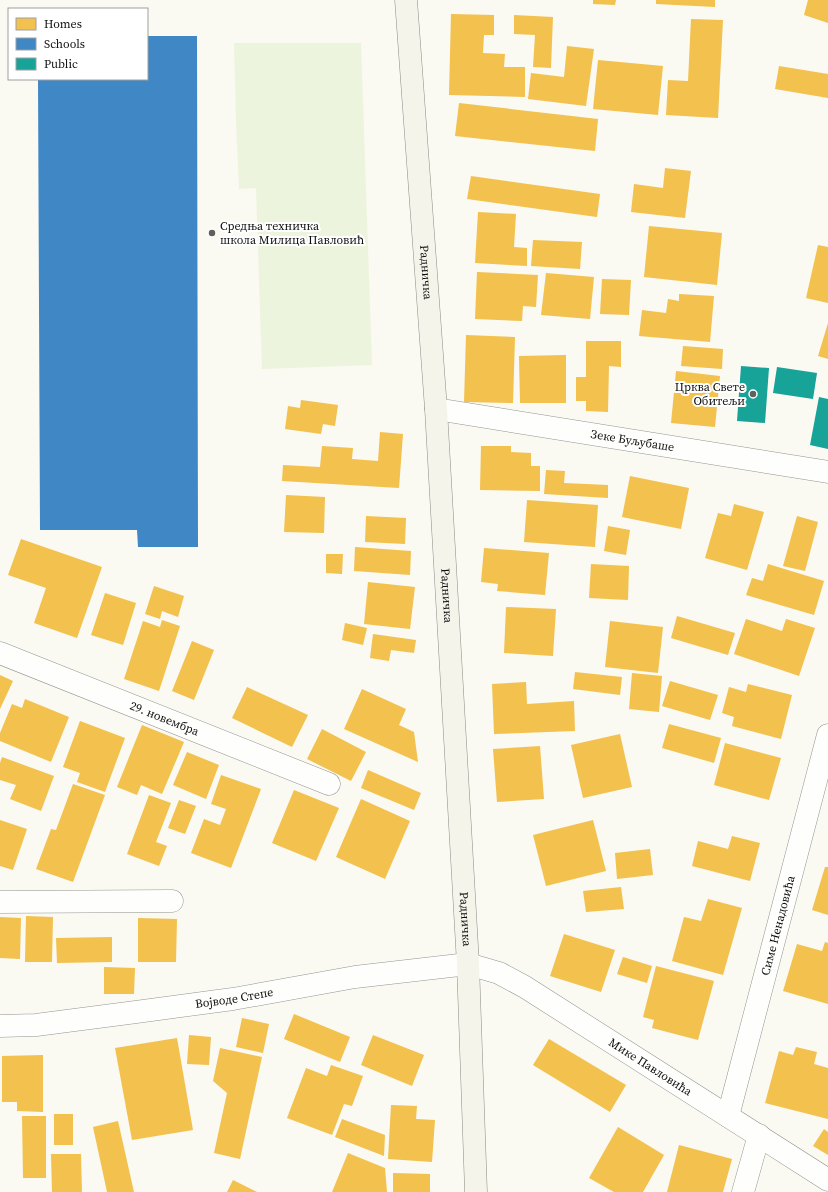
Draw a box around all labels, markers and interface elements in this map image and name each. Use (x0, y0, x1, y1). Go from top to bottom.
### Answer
legend (8, 8, 148, 80)
text: Homes (44, 16, 82, 32)
text: Schools (44, 36, 85, 52)
text: Public (44, 56, 78, 72)
place label: Средња техничка школа Милица Павловић (220, 218, 364, 248)
marker: Средња техничка школа Милица Павловић (207, 228, 217, 238)
street label: Радничка (416, 244, 436, 301)
place label: Црква Свете Обитељи (675, 379, 745, 409)
marker: Црква Свете Обитељи (748, 389, 758, 399)
street label: Зеке Буљубаше (589, 426, 675, 455)
street label: Радничка (437, 568, 456, 624)
street label: 29. новембра (127, 697, 202, 740)
street label: Симе Ненадовића (757, 873, 799, 977)
street label: Радничка (456, 891, 475, 948)
street label: Војводе Степе (194, 984, 274, 1012)
street label: Мике Павловића (606, 1034, 696, 1100)

